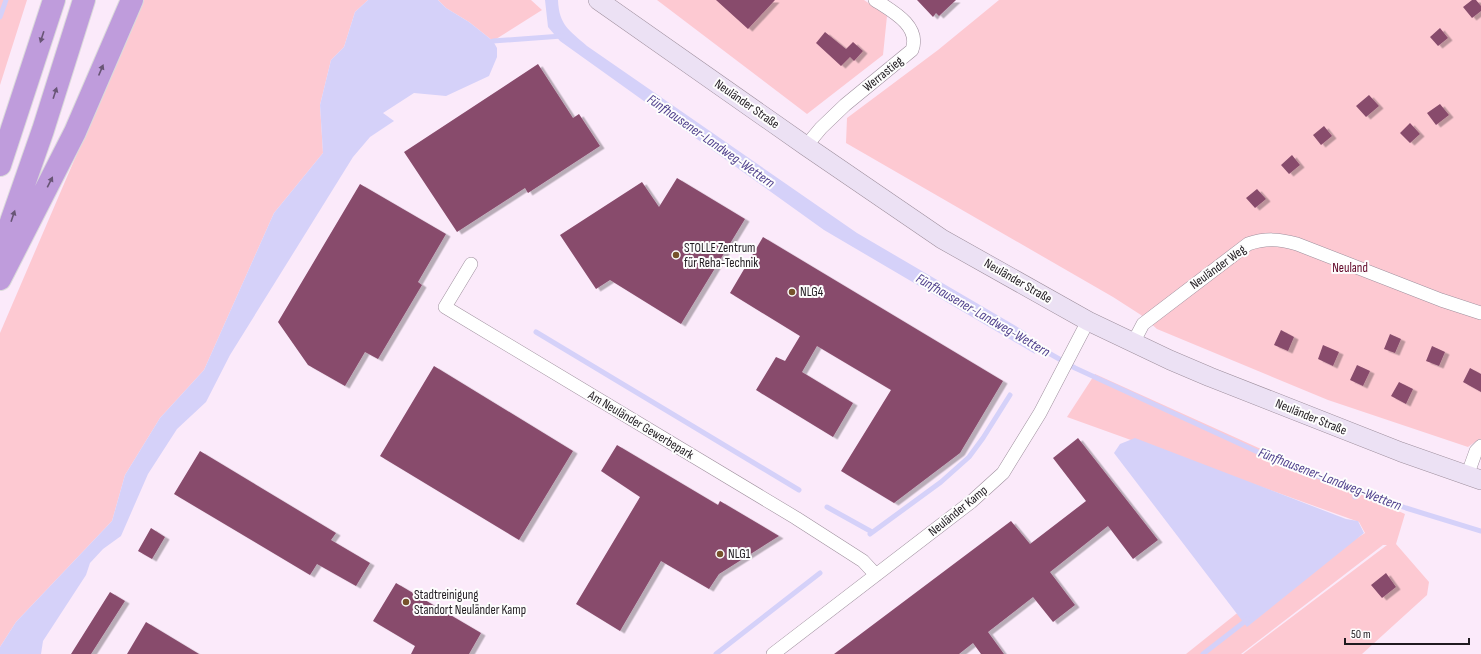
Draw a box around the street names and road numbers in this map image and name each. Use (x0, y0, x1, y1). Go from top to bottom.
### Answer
street label: Werrastieg (860, 53, 906, 95)
street label: Neuländer Straße (712, 76, 782, 132)
street label: Neuländer Weg (1187, 241, 1249, 293)
street label: Neuländer Straße (981, 255, 1055, 307)
street label: Am Neuländer Gewerbepark (584, 387, 697, 463)
street label: Neuländer Straße (1273, 395, 1349, 439)
street label: Neuländer Kamp (925, 482, 991, 540)

